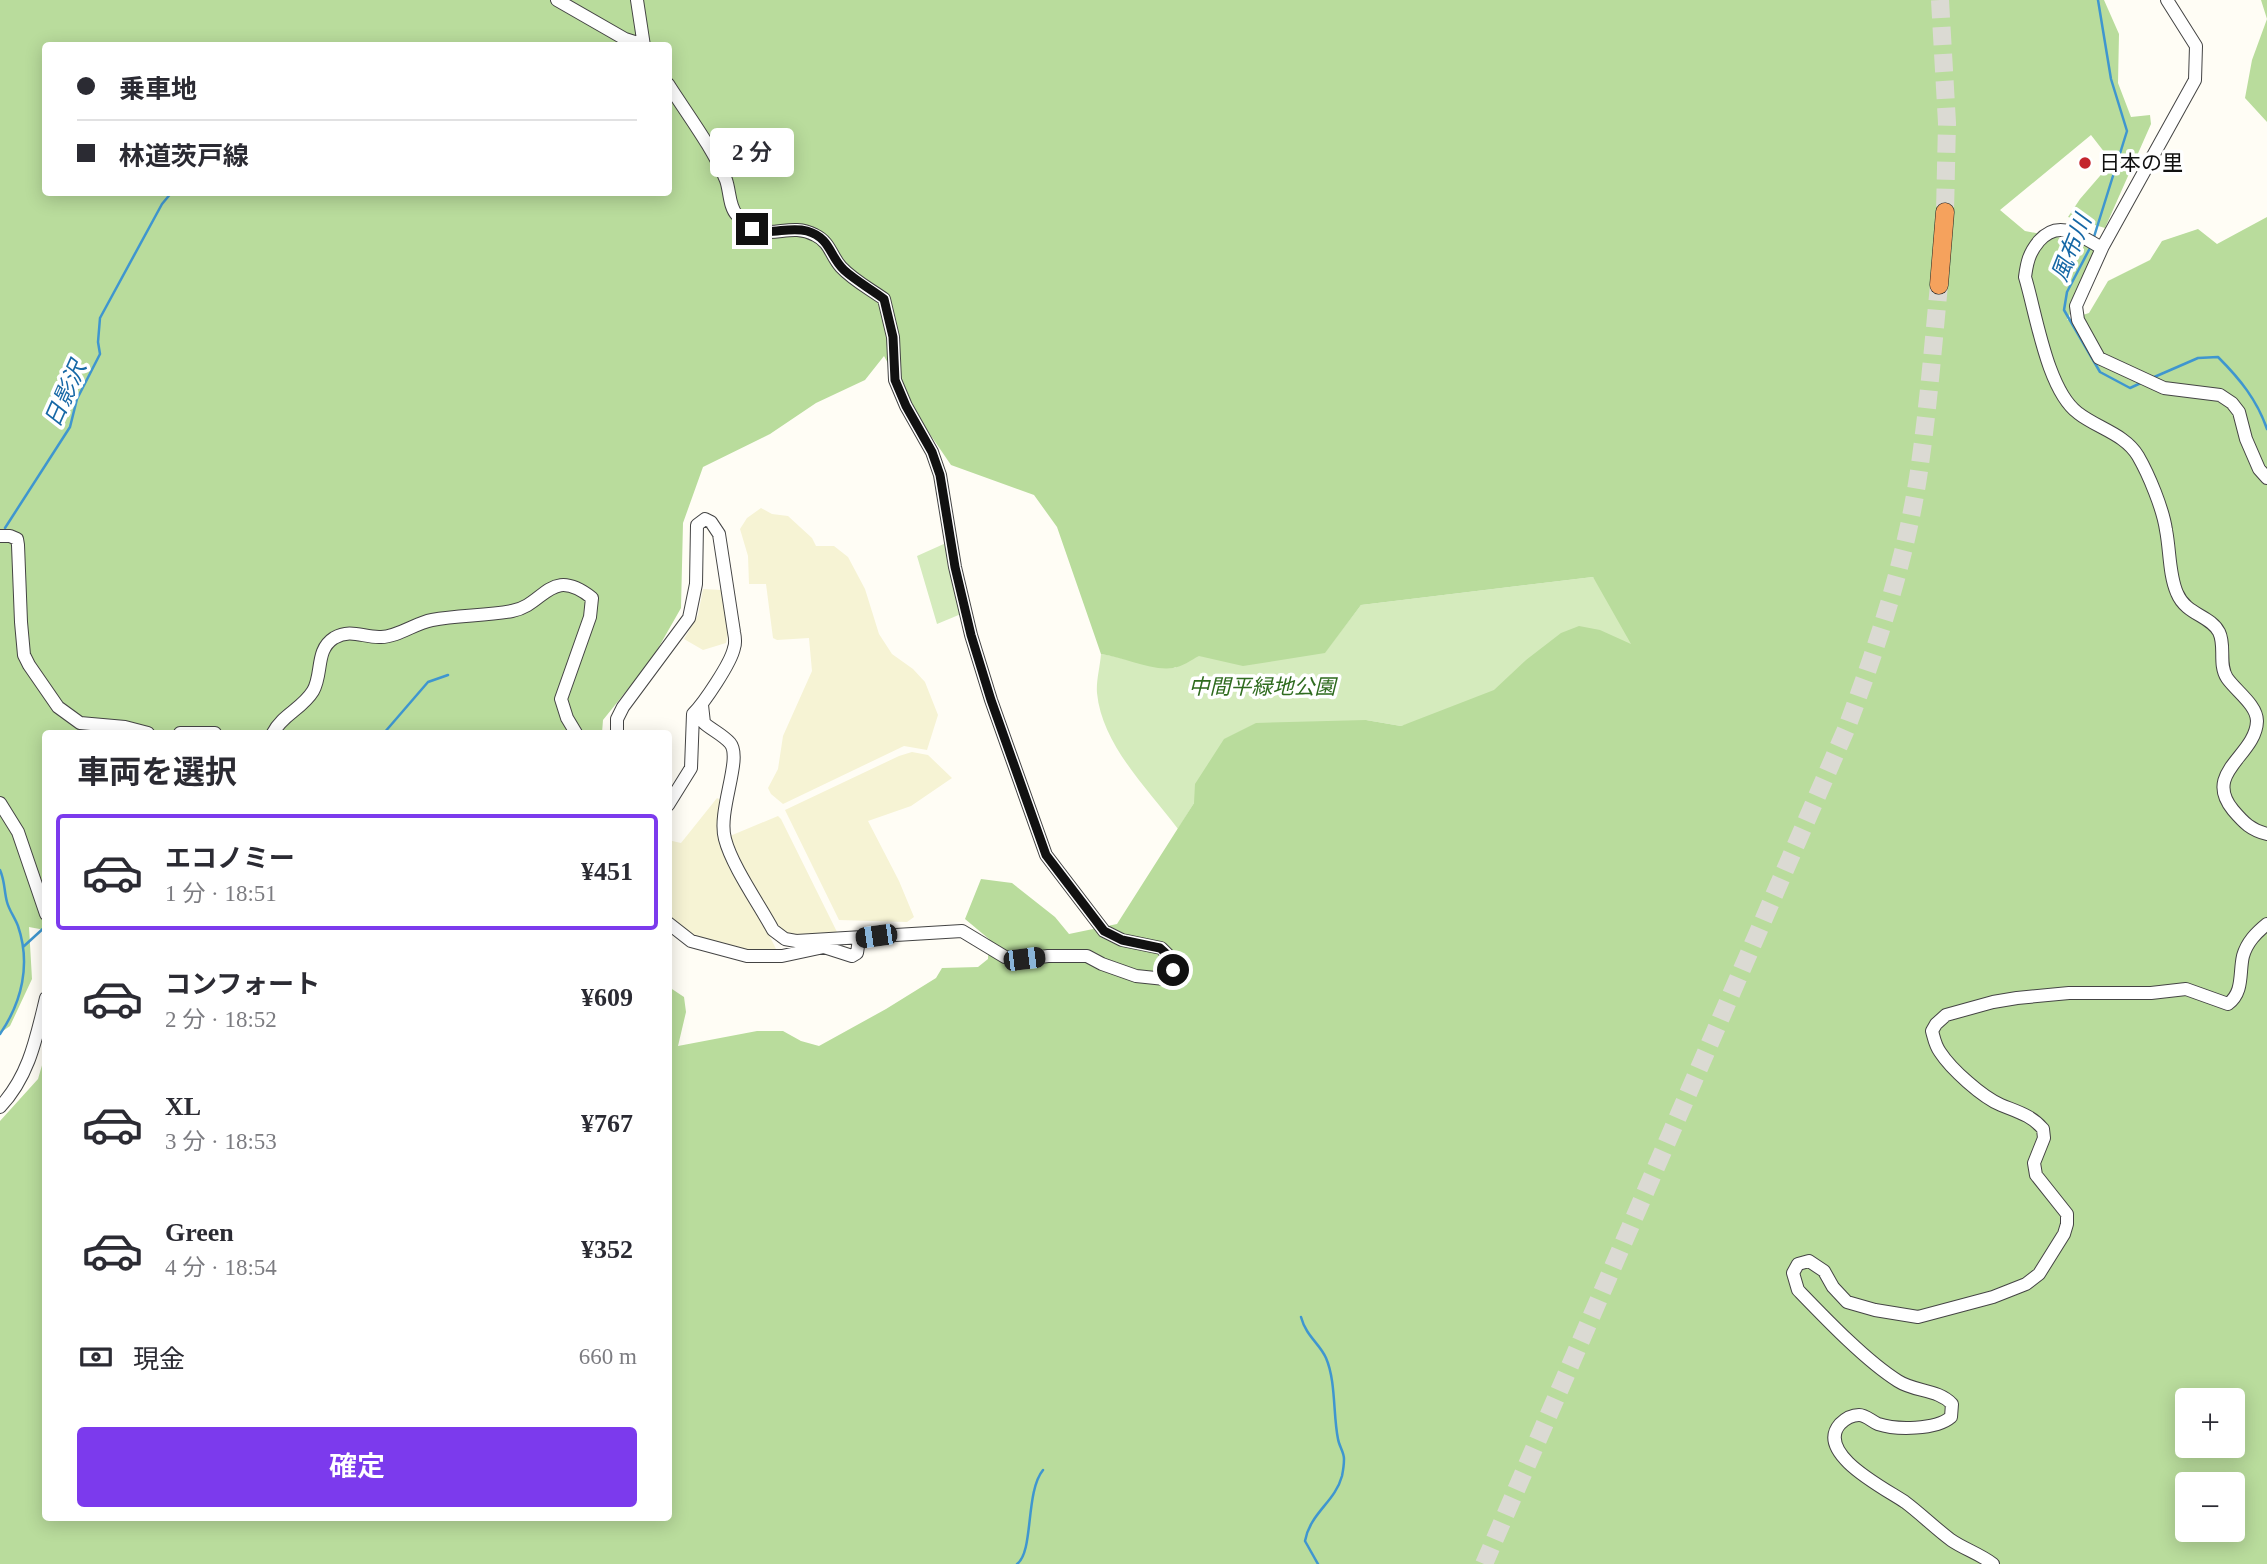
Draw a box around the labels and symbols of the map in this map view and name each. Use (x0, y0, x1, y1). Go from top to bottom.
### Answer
callout: 2 分 (710, 128, 794, 176)
place label: 日本の里 (2099, 151, 2183, 175)
marker: 日本の里 (2077, 155, 2093, 171)
water label: 風布川 (2047, 209, 2097, 285)
route end (736, 213, 768, 245)
water label: 日影沢 (40, 355, 92, 431)
park label: 中間平緑地公園 (1189, 675, 1338, 699)
car (854, 923, 899, 949)
car (1002, 946, 1047, 972)
route start (1157, 954, 1189, 986)

